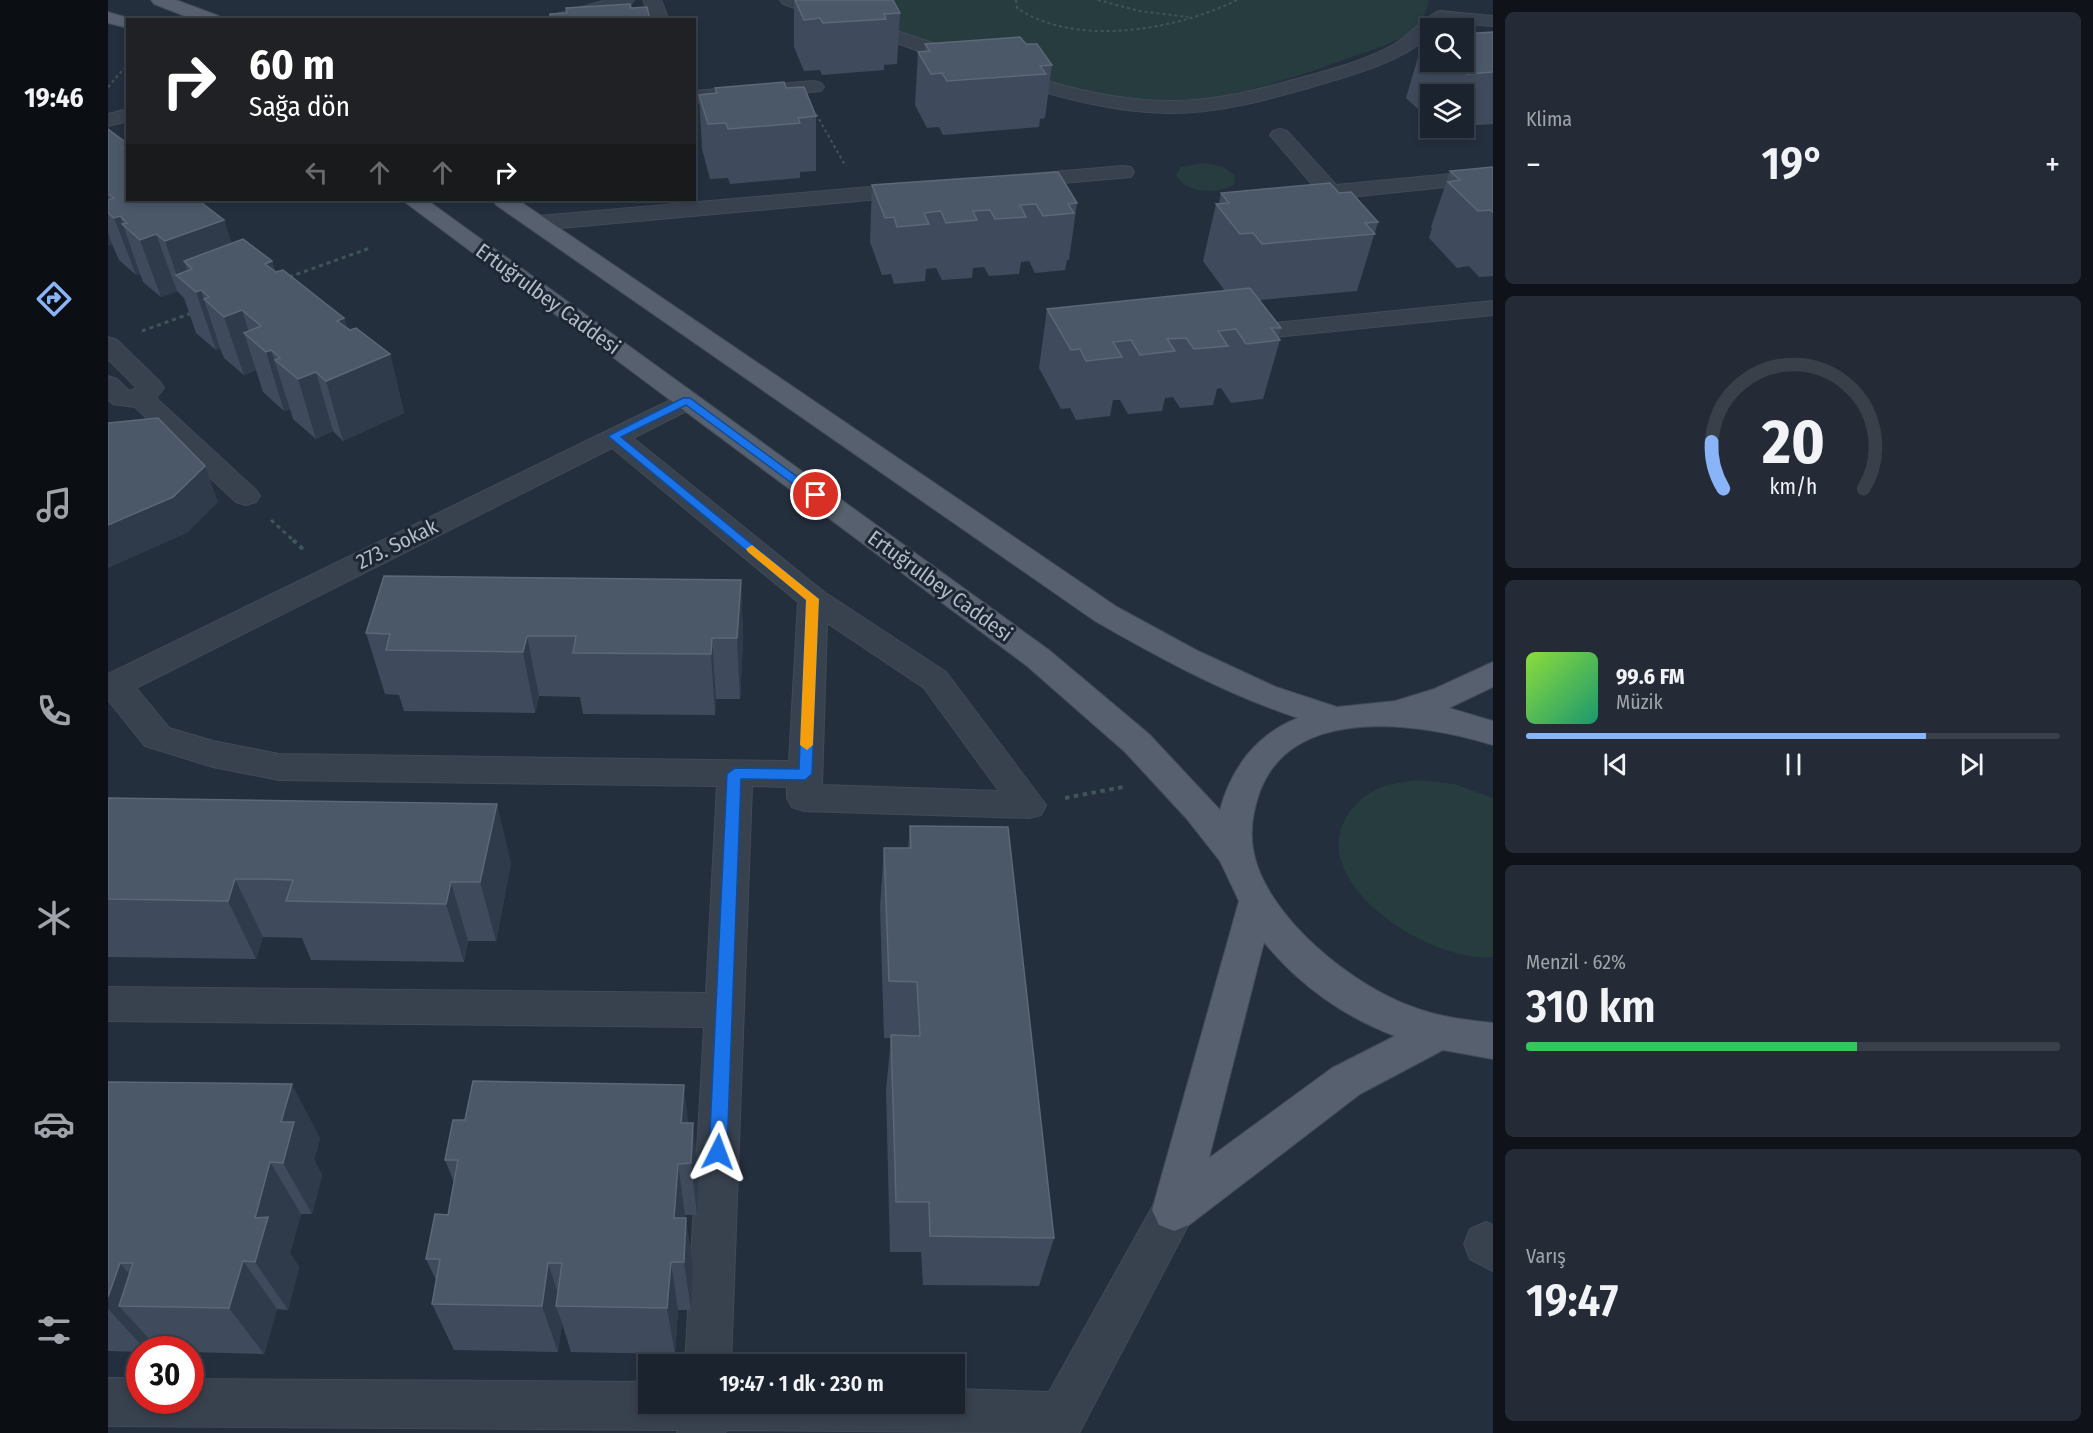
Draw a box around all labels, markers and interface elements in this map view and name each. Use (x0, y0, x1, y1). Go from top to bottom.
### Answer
map controls (1420, 18, 1474, 138)
button: search (1420, 18, 1474, 72)
text: 60 m (249, 40, 335, 90)
icon: right (150, 42, 228, 120)
text: 19:46 (24, 82, 84, 114)
button: layers (1420, 84, 1474, 138)
text: Sağa dön (249, 91, 350, 123)
text: Klima (1526, 107, 1572, 131)
text: 19° (1762, 137, 1824, 191)
text: − (1526, 145, 1541, 185)
text: + (2045, 145, 2060, 185)
icon: left (300, 156, 333, 189)
icon: ahead (363, 156, 396, 189)
icon: ahead (426, 156, 459, 189)
icon: right (489, 156, 522, 189)
street label: Ertuğrulbey Caddesi (471, 238, 625, 360)
icon: directions (33, 278, 75, 320)
text: 20 (1761, 405, 1824, 480)
pin (790, 469, 841, 520)
text: km/h (1769, 475, 1817, 501)
icon: arrive (799, 478, 832, 511)
icon: music (33, 484, 75, 526)
street label: 273. Sokak (352, 513, 442, 575)
street label: Ertuğrulbey Caddesi (863, 525, 1017, 647)
text: 99.6 FM (1616, 663, 1685, 690)
icon: phone (33, 690, 75, 732)
text: Müzik (1616, 690, 1663, 714)
icon: previous (1599, 748, 1632, 781)
icon: pause (1777, 748, 1810, 781)
icon: next (1955, 748, 1988, 781)
icon: climate (33, 897, 75, 939)
text: Menzil · 62% (1526, 950, 1626, 974)
text: 310 km (1526, 980, 1656, 1034)
icon: car (33, 1103, 75, 1145)
position arrow (686, 1120, 750, 1184)
text: Varış (1526, 1244, 1566, 1268)
text: 19:47 (1526, 1274, 1618, 1328)
icon: filters (33, 1309, 75, 1351)
speed limit sign: 30 (126, 1336, 204, 1414)
text: 19:47 · 1 dk · 230 m (719, 1370, 884, 1397)

